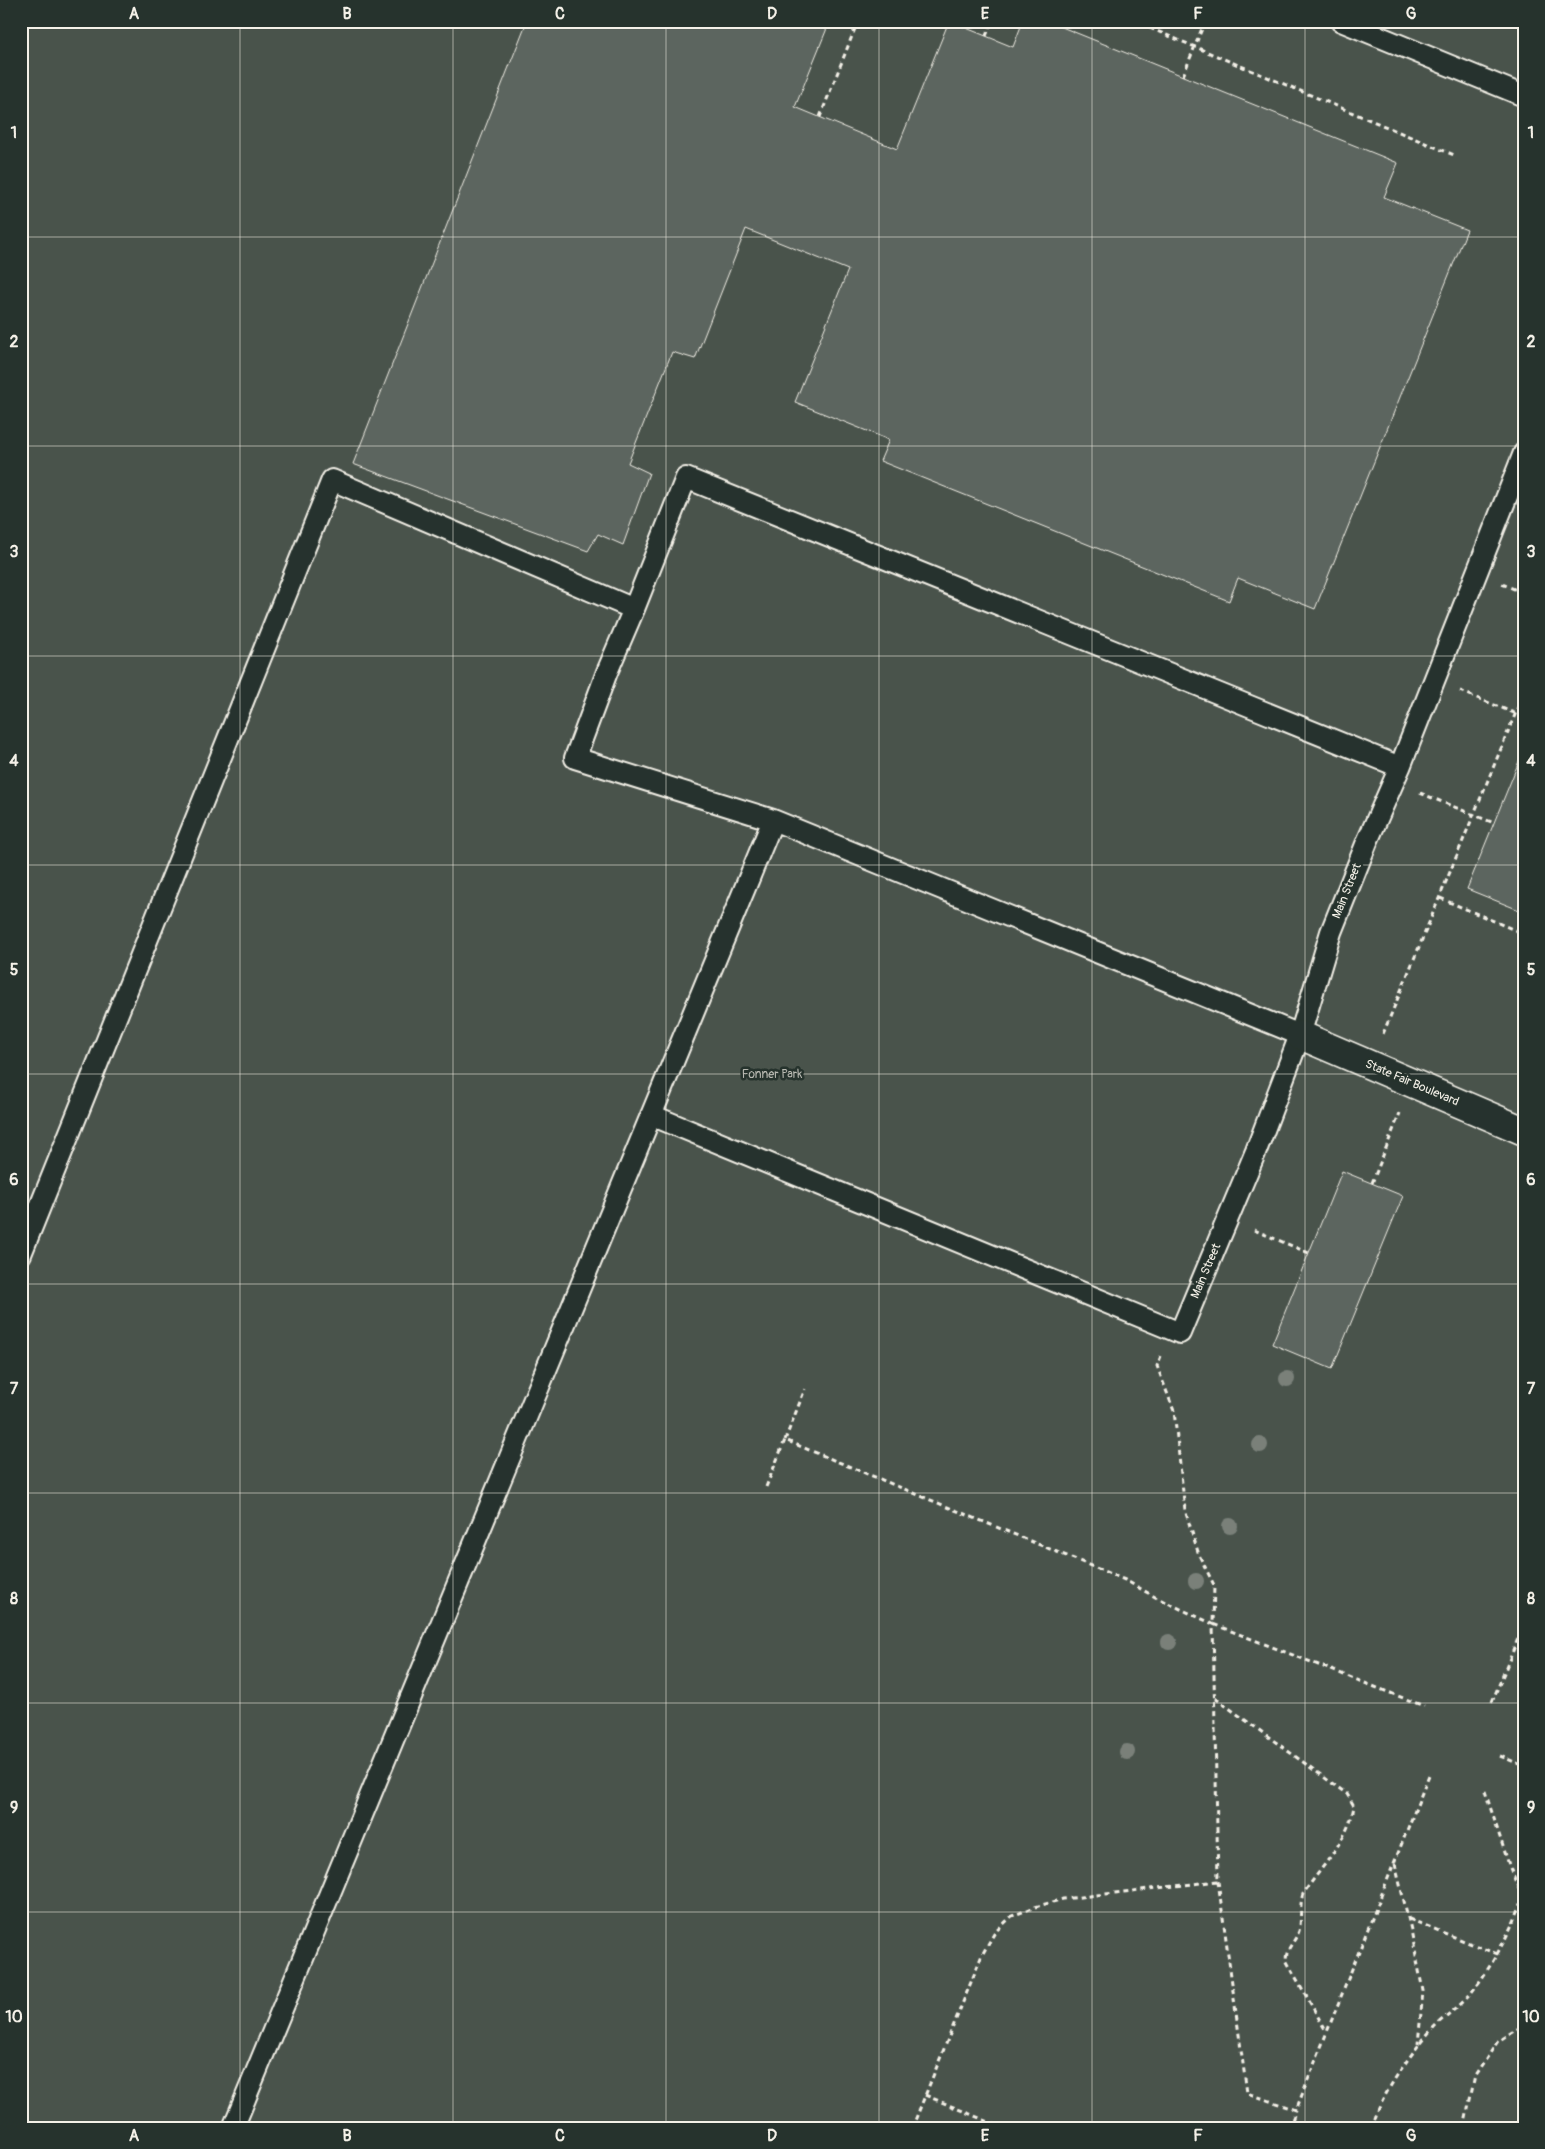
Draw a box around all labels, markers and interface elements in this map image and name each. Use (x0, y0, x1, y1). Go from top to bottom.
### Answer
text: A (129, 4, 140, 24)
text: B (342, 4, 352, 24)
text: C (555, 4, 565, 24)
text: D (767, 4, 777, 24)
text: E (981, 4, 990, 24)
text: F (1193, 4, 1203, 24)
text: G (1406, 4, 1417, 24)
text: 1 (11, 123, 17, 143)
text: 1 (1528, 123, 1534, 143)
text: 2 (10, 332, 19, 352)
text: 2 (1527, 332, 1536, 352)
text: 3 (10, 542, 19, 562)
text: 3 (1527, 542, 1536, 562)
text: 4 (9, 751, 19, 771)
text: 4 (1526, 751, 1536, 771)
street label: Main Street (1329, 861, 1365, 921)
text: 5 (10, 960, 19, 980)
text: 5 (1527, 960, 1536, 980)
street label: State Fair Boulevard (1363, 1056, 1461, 1110)
park label: Fonner Park (742, 1067, 802, 1082)
text: 6 (9, 1170, 19, 1190)
text: 6 (1526, 1170, 1536, 1190)
street label: Main Street (1188, 1241, 1224, 1301)
text: 7 (10, 1379, 19, 1399)
text: 7 (1527, 1379, 1536, 1399)
text: 8 (10, 1589, 18, 1609)
text: 8 (1527, 1589, 1535, 1609)
text: 9 (10, 1798, 18, 1818)
text: 9 (1527, 1798, 1535, 1818)
text: 10 (5, 2007, 23, 2027)
text: 10 (1522, 2007, 1540, 2027)
text: A (129, 2126, 140, 2146)
text: B (342, 2126, 352, 2146)
text: C (555, 2126, 565, 2146)
text: D (767, 2126, 777, 2146)
text: E (981, 2126, 990, 2146)
text: F (1193, 2126, 1203, 2146)
text: G (1406, 2126, 1417, 2146)

